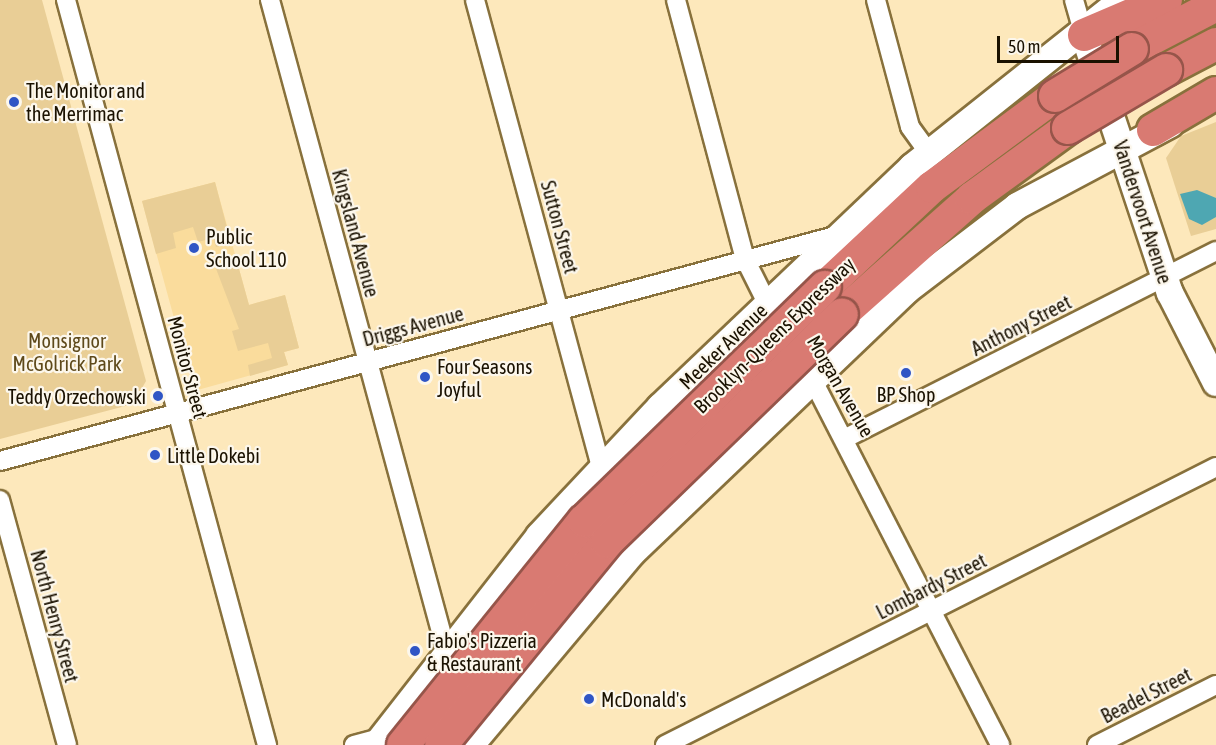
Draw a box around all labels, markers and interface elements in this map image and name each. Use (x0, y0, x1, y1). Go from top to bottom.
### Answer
scale bar (1000, 24, 1122, 62)
text: 50 m (1008, 36, 1040, 57)
place label: The Monitor and the Merrimac (26, 78, 145, 125)
marker: The Monitor and the Merrimac (7, 95, 21, 109)
street label: Vandervoort Avenue (1109, 137, 1177, 287)
street label: Kingsland Avenue (327, 166, 385, 300)
street label: Sutton Street (536, 178, 584, 276)
place label: Public School 110 (206, 225, 287, 272)
marker: Public School 110 (187, 241, 201, 255)
street label: Brooklyn-Queens Expressway (689, 252, 859, 418)
street label: Anthony Street (967, 290, 1075, 360)
street label: Meeker Avenue (674, 298, 772, 394)
street label: Driggs Avenue (360, 301, 466, 351)
street label: Monitor Street (163, 313, 213, 421)
park label: Monsignor McGolrick Park (13, 329, 121, 376)
street label: Morgan Avenue (802, 331, 880, 441)
place label: Four Seasons Joyful (437, 354, 532, 401)
marker: BP Shop (899, 366, 913, 380)
marker: Four Seasons Joyful (418, 370, 432, 384)
place label: BP Shop (877, 382, 935, 406)
place label: Teddy Orzechowski (8, 384, 146, 408)
marker: Teddy Orzechowski (151, 389, 165, 403)
place label: Little Dokebi (167, 443, 260, 467)
marker: Little Dokebi (148, 448, 162, 462)
street label: North Henry Street (26, 547, 84, 685)
street label: Lombardy Street (872, 548, 990, 624)
place label: Fabio's Pizzeria & Restaurant (427, 628, 537, 675)
marker: Fabio's Pizzeria & Restaurant (408, 644, 422, 658)
street label: Beadel Street (1097, 662, 1195, 728)
place label: McDonald's (601, 687, 686, 711)
marker: McDonald's (582, 692, 596, 706)

